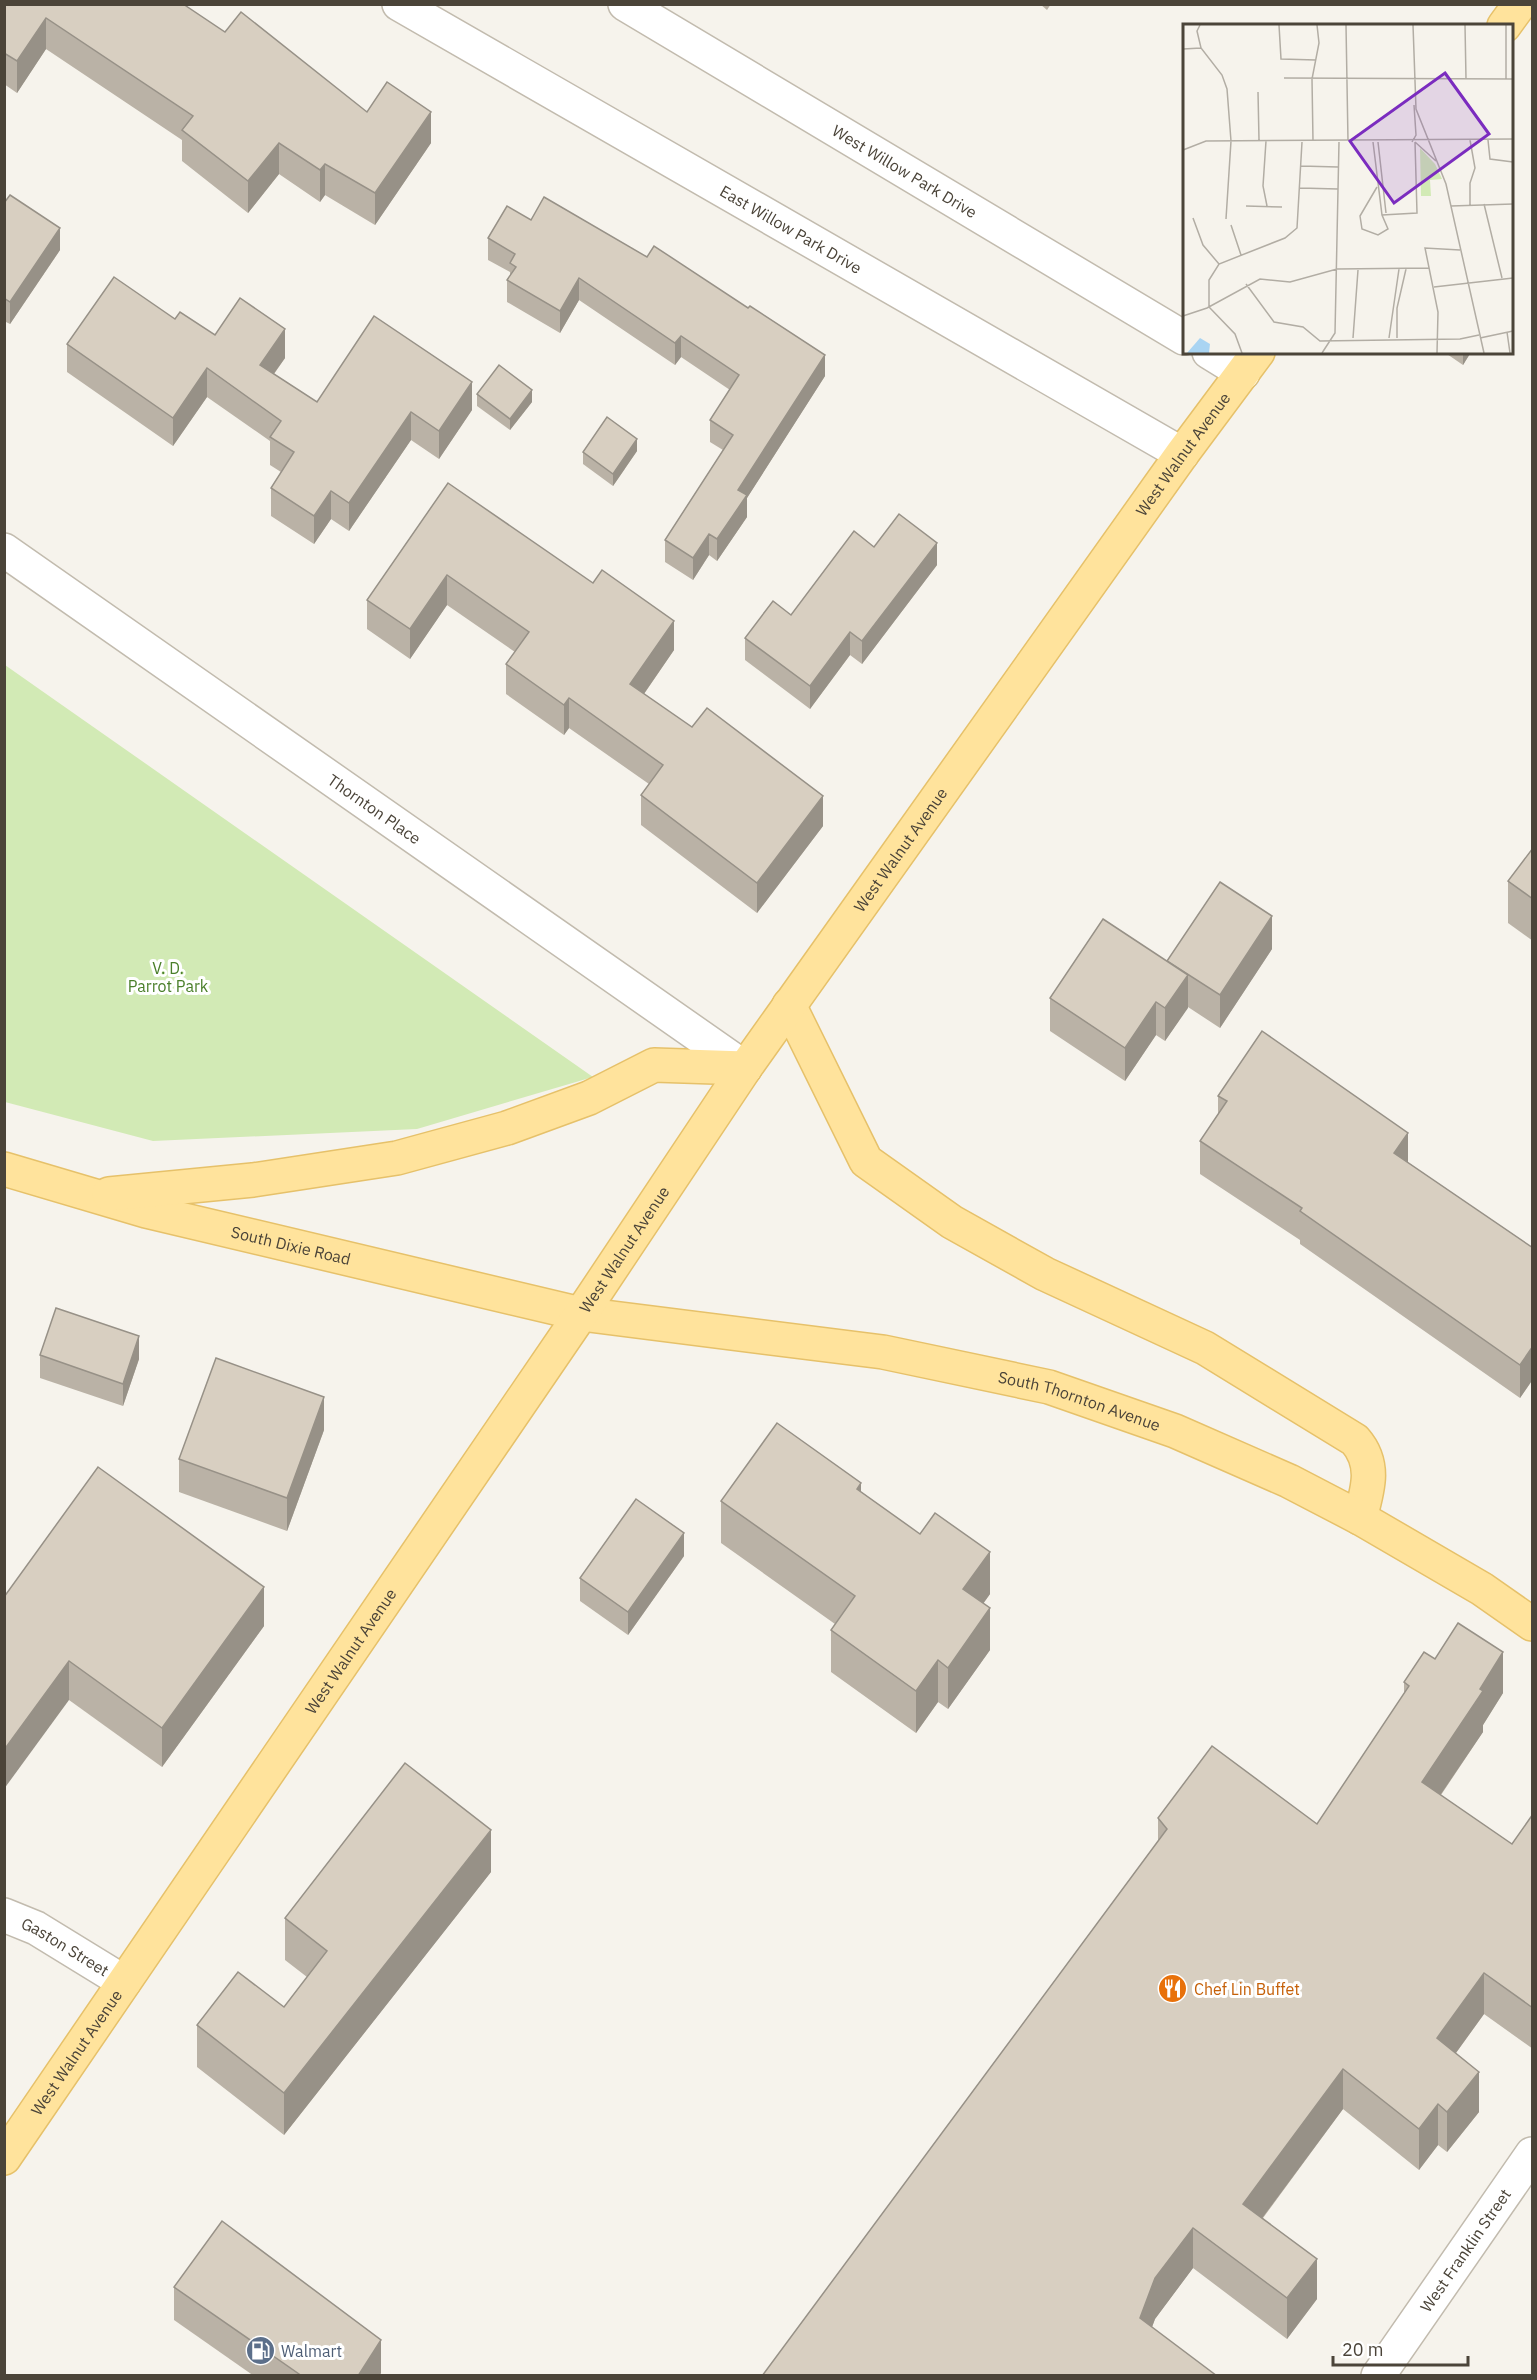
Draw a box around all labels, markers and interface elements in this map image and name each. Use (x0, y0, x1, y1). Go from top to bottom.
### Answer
inset map (1183, 24, 1513, 354)
street label: West Willow Park Drive (829, 120, 981, 222)
street label: East Willow Park Drive (716, 181, 866, 278)
street label: West Walnut Avenue (1131, 388, 1235, 520)
street label: Thornton Place (324, 770, 425, 848)
street label: West Walnut Avenue (849, 783, 952, 916)
park label: V. D. Parrot Park (128, 958, 209, 996)
street label: West Walnut Avenue (575, 1182, 674, 1317)
street label: South Dixie Road (229, 1222, 353, 1269)
street label: South Thornton Avenue (996, 1367, 1163, 1435)
street label: West Walnut Avenue (301, 1584, 401, 1718)
street label: Gaston Street (18, 1913, 113, 1980)
restaurant icon: Chef Lin Buffet (1157, 1973, 1189, 2005)
place label: Chef Lin Buffet (1194, 1979, 1300, 1999)
street label: West Walnut Avenue (26, 1985, 126, 2119)
street label: West Franklin Street (1415, 2185, 1515, 2316)
scale bar (1333, 2329, 1468, 2367)
fuel station icon: Walmart (244, 2335, 276, 2367)
text: 20 m (1342, 2338, 1384, 2361)
place label: Walmart (281, 2341, 342, 2361)

